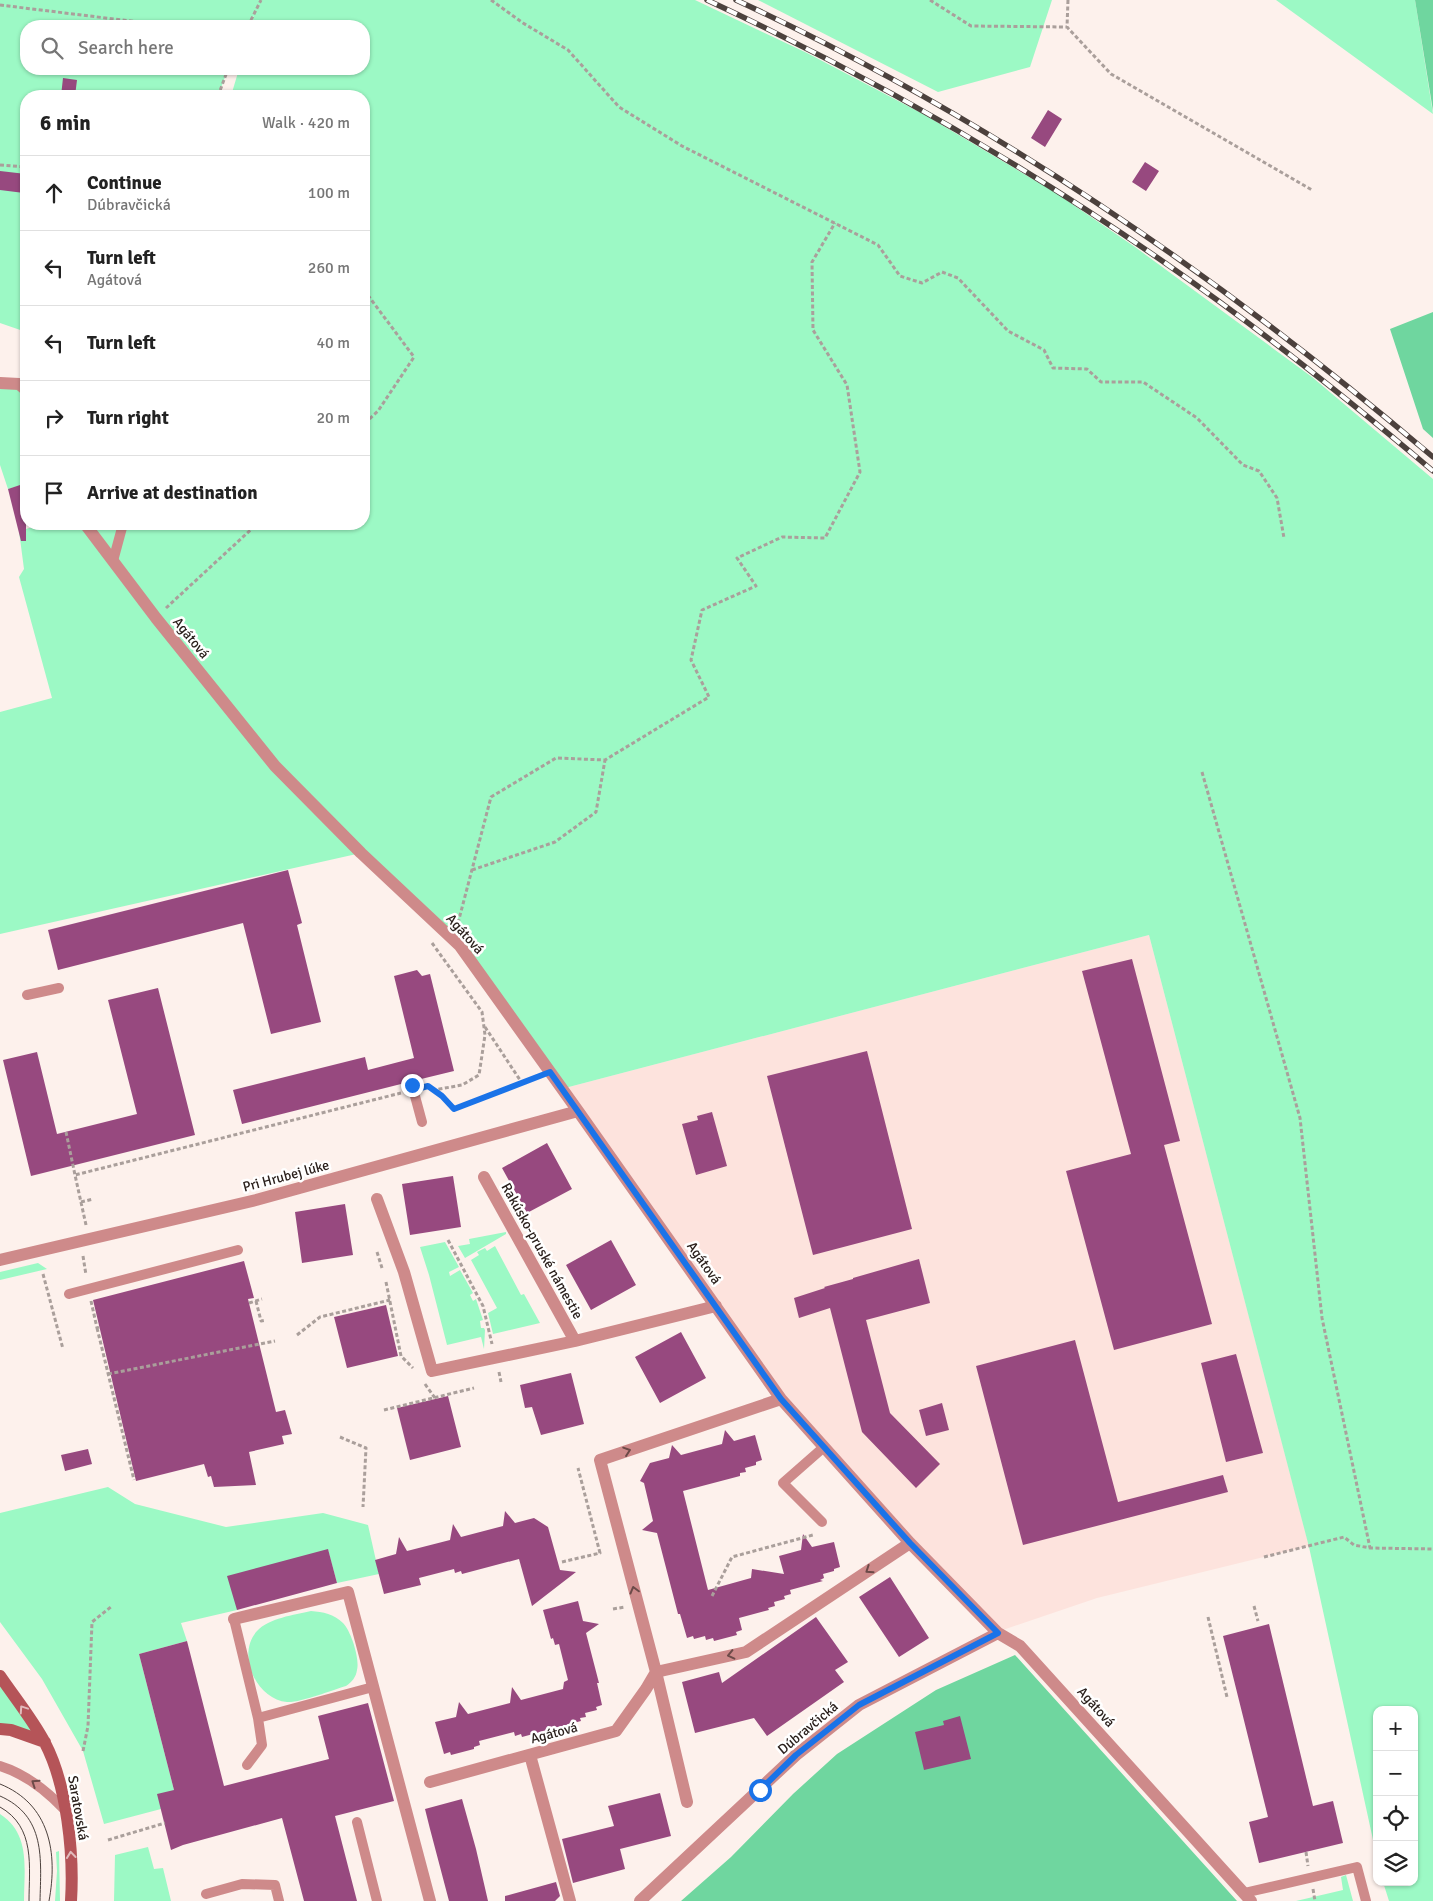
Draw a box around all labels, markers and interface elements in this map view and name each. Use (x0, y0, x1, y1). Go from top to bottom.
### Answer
search box (20, 20, 370, 75)
icon: search (38, 34, 66, 62)
text: Search here (78, 36, 174, 60)
text: 6 min (40, 110, 91, 136)
text: Walk · 420 m (262, 113, 350, 133)
text: Continue (87, 171, 162, 195)
icon: ahead (40, 179, 68, 207)
text: 100 m (308, 183, 350, 203)
text: Dúbravčická (87, 195, 171, 215)
text: Turn left (87, 246, 156, 270)
icon: left (40, 254, 68, 282)
text: 260 m (308, 258, 350, 278)
text: Agátová (87, 270, 142, 290)
icon: left (40, 329, 68, 357)
text: Turn left (87, 331, 156, 355)
text: 40 m (316, 333, 350, 353)
icon: right (40, 404, 68, 432)
text: Turn right (87, 406, 169, 430)
text: 20 m (316, 408, 350, 428)
icon: arrive (40, 479, 68, 507)
text: Arrive at destination (87, 481, 258, 505)
street label: Agátová (169, 614, 213, 662)
street label: Agátová (443, 910, 487, 958)
route end (401, 1074, 424, 1097)
street label: Pri Hrubej lúke (241, 1156, 331, 1196)
street label: Rakúsko-pruské námestie (497, 1180, 587, 1322)
street label: Agátová (683, 1238, 725, 1288)
one-way arrow (623, 1447, 631, 1457)
one-way arrow (865, 1564, 875, 1573)
one-way arrow (630, 1586, 640, 1594)
one-way arrow (727, 1649, 736, 1660)
street label: Agátová (1074, 1683, 1118, 1731)
street label: Dúbravčická (774, 1698, 842, 1758)
one-way arrow (19, 1705, 29, 1714)
map controls (1373, 1706, 1418, 1886)
button: + (1373, 1706, 1418, 1751)
street label: Agátová (529, 1719, 579, 1747)
button: − (1373, 1751, 1418, 1796)
street label: Saratovská (64, 1774, 92, 1842)
route start (749, 1779, 772, 1802)
one-way arrow (31, 1780, 41, 1789)
button: locate (1373, 1796, 1418, 1841)
button: layers (1373, 1841, 1418, 1886)
one-way arrow (66, 1851, 77, 1859)

